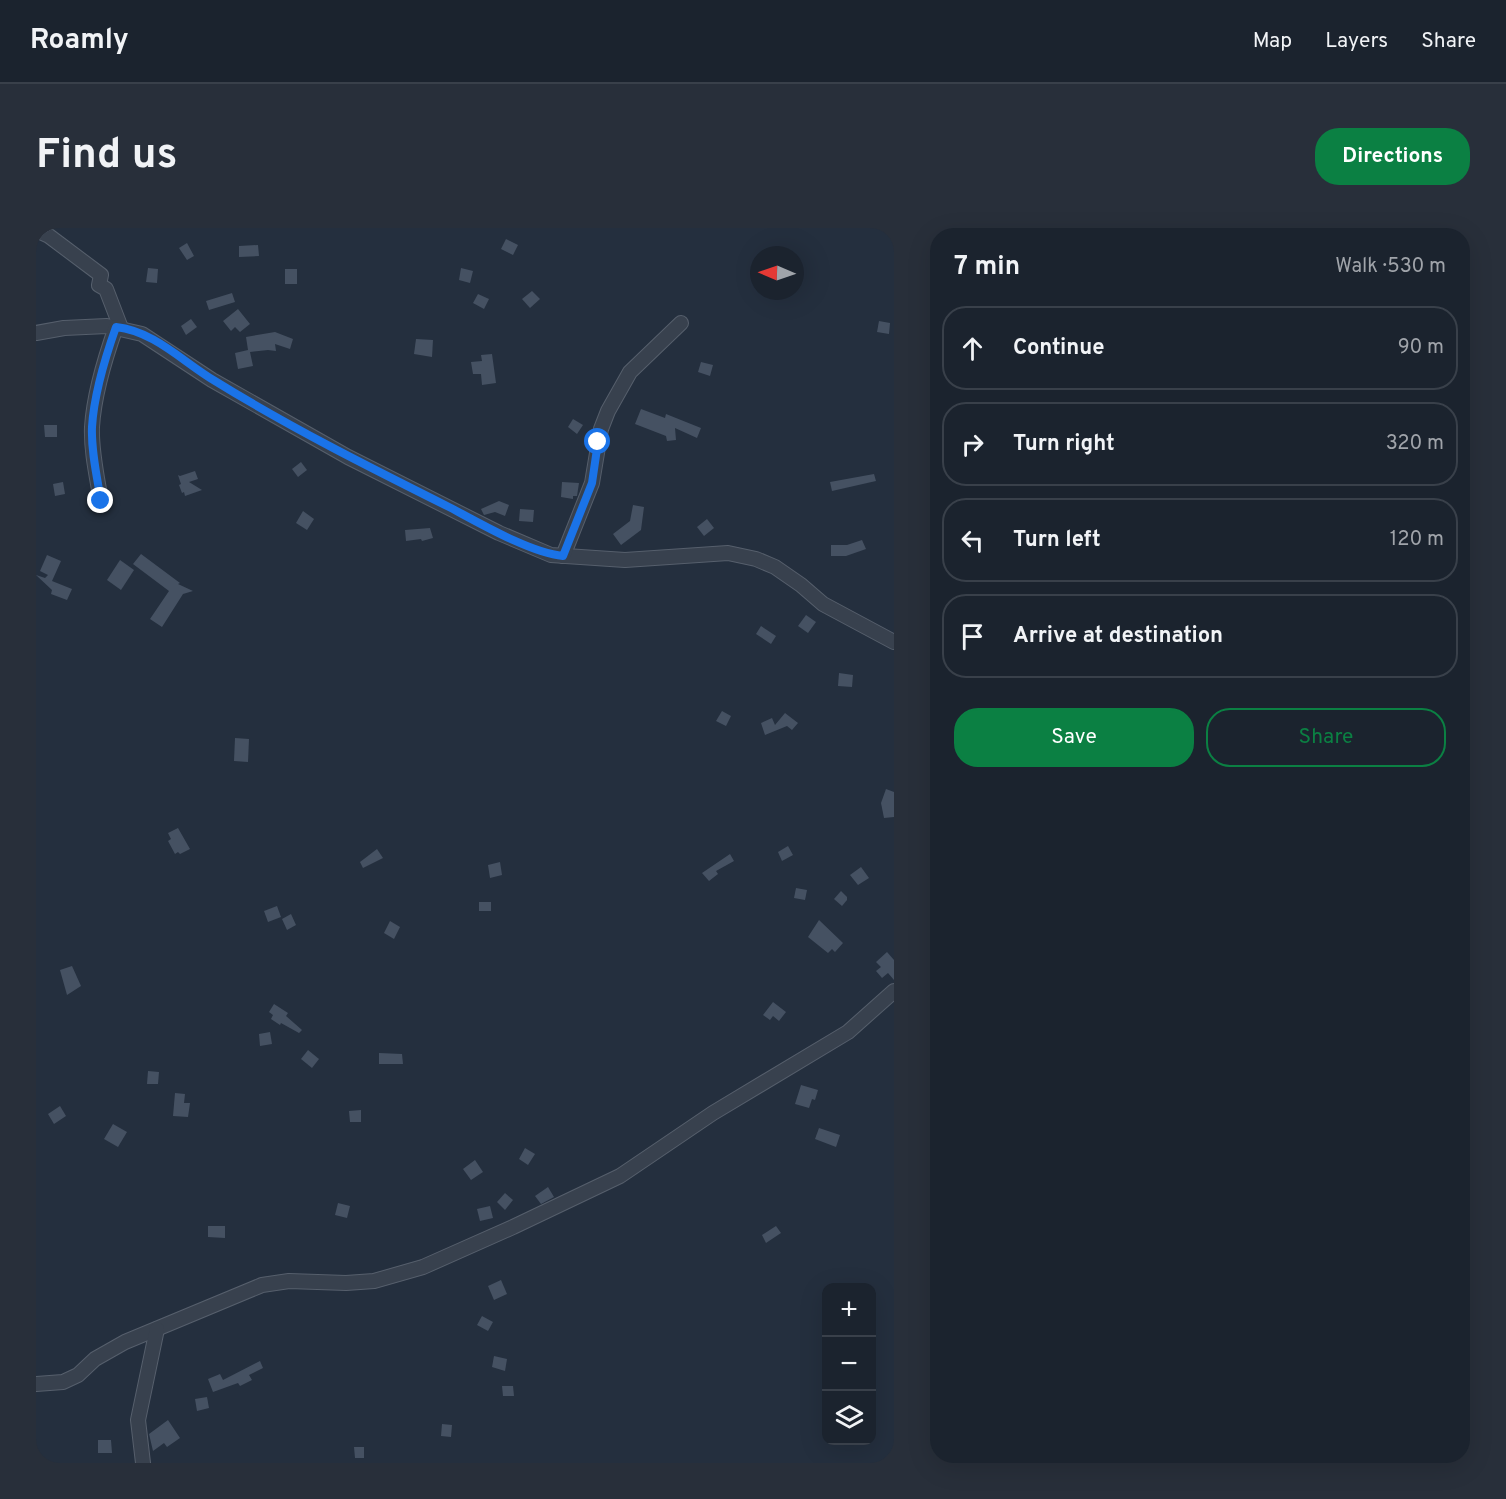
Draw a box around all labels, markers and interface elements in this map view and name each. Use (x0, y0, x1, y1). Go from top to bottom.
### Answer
text: Roamly (30, 23, 129, 59)
text: Map (1253, 28, 1292, 55)
text: Layers (1325, 28, 1388, 55)
text: Share (1421, 28, 1476, 55)
button: Directions (1315, 128, 1470, 185)
text: Find us (36, 130, 177, 183)
north arrow (750, 246, 804, 300)
text: 7 min (954, 251, 1020, 284)
text: Walk · 530 m (1335, 254, 1446, 280)
icon: ahead (956, 332, 989, 365)
text: Continue (1013, 335, 1104, 362)
text: 90 m (1398, 335, 1444, 361)
route start (584, 428, 610, 454)
icon: right (956, 428, 989, 461)
text: Turn right (1013, 431, 1115, 458)
text: 320 m (1386, 431, 1444, 457)
route end (87, 487, 113, 513)
icon: left (956, 524, 989, 557)
text: Turn left (1013, 527, 1101, 554)
text: 120 m (1390, 527, 1444, 553)
icon: arrive (956, 620, 989, 653)
text: Arrive at destination (1013, 623, 1223, 650)
button: Save (954, 708, 1194, 767)
button: Share (1206, 708, 1446, 767)
map controls (822, 1283, 876, 1445)
button: + (822, 1283, 876, 1337)
button: − (822, 1337, 876, 1391)
button: layers (822, 1391, 876, 1445)

